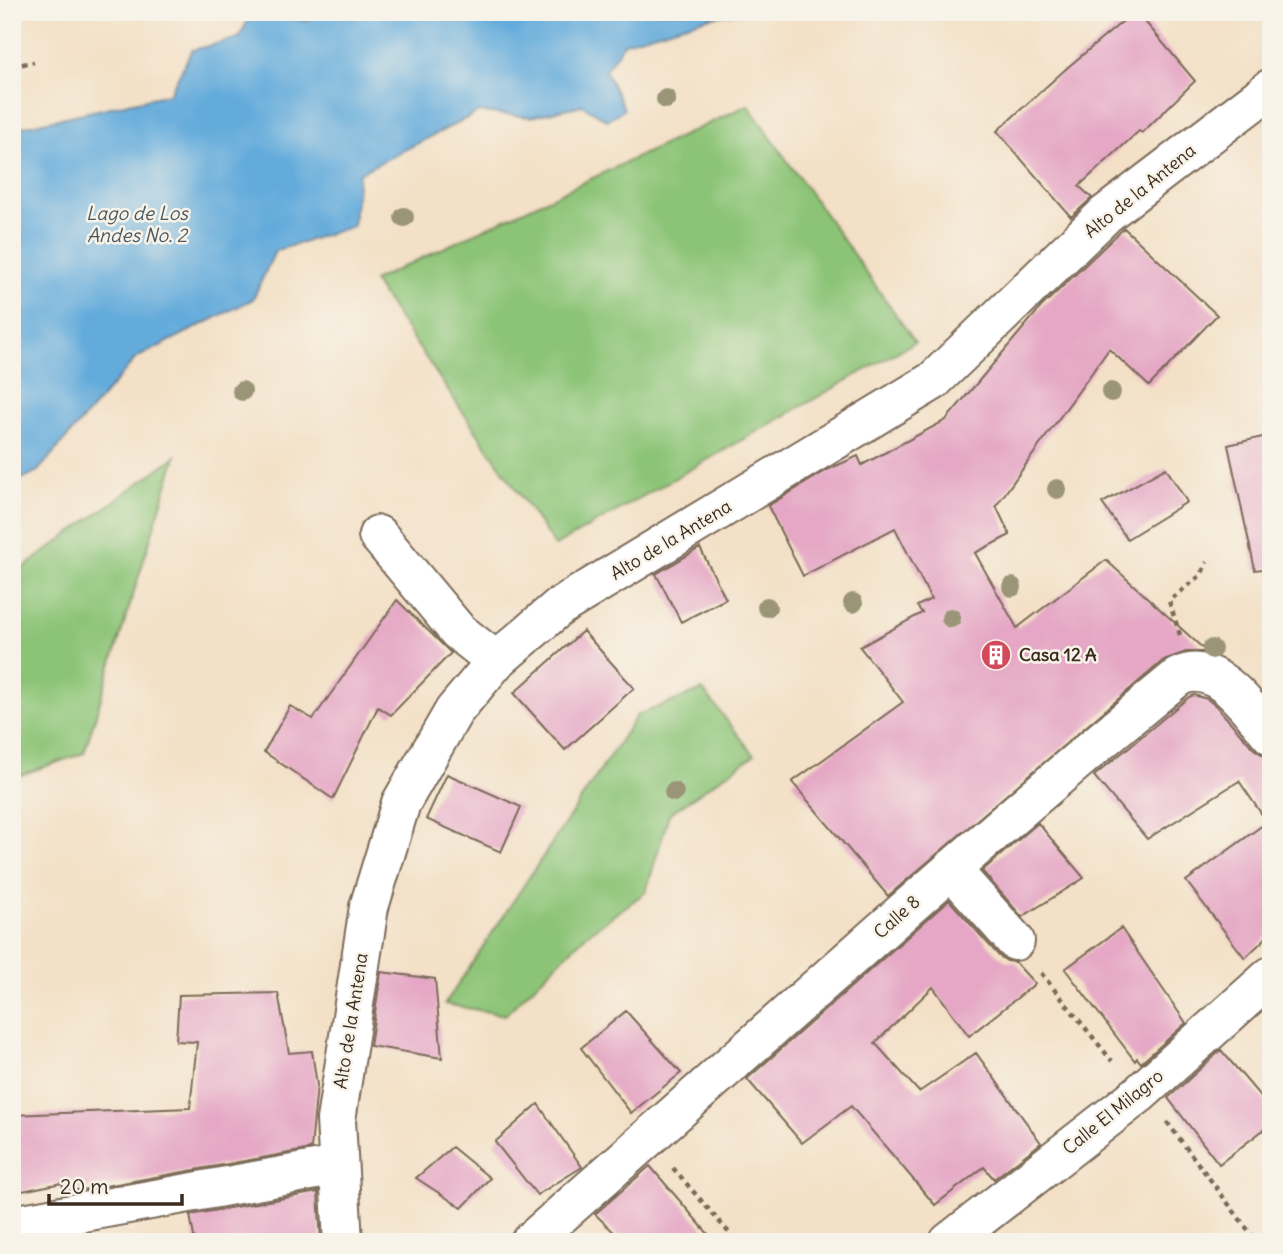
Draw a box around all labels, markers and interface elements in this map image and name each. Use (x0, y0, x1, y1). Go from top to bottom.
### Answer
street label: Alto de la Antena (1079, 138, 1200, 243)
water label: Lago de Los Andes No. 2 (86, 201, 189, 247)
street label: Alto de la Antena (606, 494, 735, 585)
building icon: Casa 12 A (979, 638, 1013, 672)
place label: Casa 12 A (1019, 643, 1097, 666)
street label: Calle 8 (869, 890, 925, 943)
street label: Alto de la Antena (328, 951, 373, 1090)
street label: Calle El Milagro (1058, 1064, 1168, 1159)
scale bar (49, 1163, 182, 1207)
text: 20 m (60, 1173, 109, 1200)

